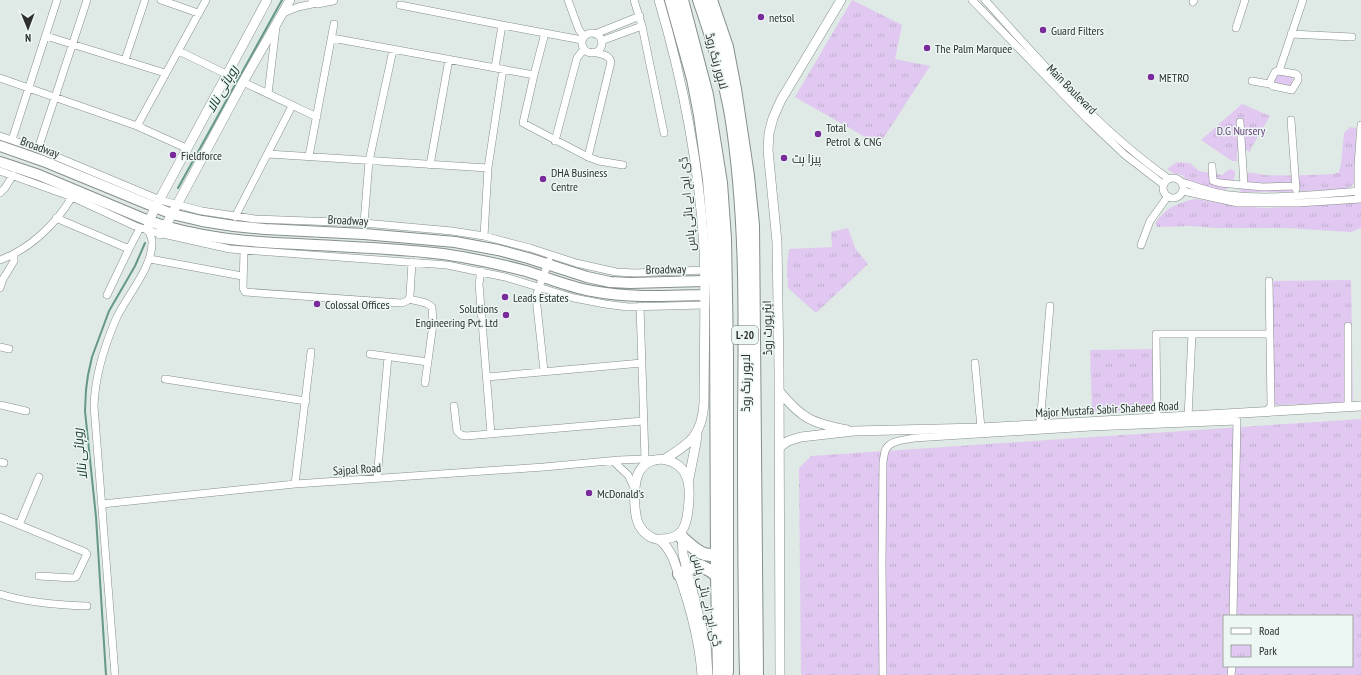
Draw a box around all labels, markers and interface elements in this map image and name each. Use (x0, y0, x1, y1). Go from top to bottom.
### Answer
north arrow (8, 8, 48, 48)
place label: netsol (769, 10, 795, 25)
marker: netsol (756, 12, 766, 22)
place label: Guard Filters (1051, 23, 1104, 38)
marker: Guard Filters (1038, 25, 1048, 35)
text: N (25, 31, 31, 45)
street label: لاہور رنگ روڈ (701, 31, 732, 91)
place label: The Palm Marquee (935, 41, 1012, 56)
marker: The Palm Marquee (922, 43, 932, 53)
water label: روہائی نالا (202, 61, 243, 116)
street label: Main Boulevard (1044, 61, 1100, 117)
place label: METRO (1159, 70, 1190, 85)
marker: METRO (1146, 72, 1156, 82)
place label: Total Petrol & CNG (826, 120, 882, 149)
park label: D.G Nursery (1217, 123, 1266, 138)
marker: Total Petrol & CNG (813, 129, 823, 139)
street label: Broadway (18, 133, 62, 161)
place label: Fieldforce (181, 148, 222, 163)
marker: Fieldforce (168, 150, 178, 160)
place label: پیزا ہٹ (792, 151, 822, 168)
marker: پیزا ہٹ (779, 153, 789, 163)
street label: ڈی ایچ اے بائی پاس (675, 156, 701, 252)
place label: DHA Business Centre (551, 165, 607, 194)
marker: DHA Business Centre (538, 174, 548, 184)
street label: Broadway (327, 211, 369, 229)
street label: Broadway (646, 261, 687, 277)
place label: Leads Estates (513, 290, 569, 305)
marker: Leads Estates (500, 292, 510, 302)
place label: Colossal Offices (325, 297, 390, 312)
marker: Colossal Offices (312, 299, 322, 309)
street label: ایئرپورٹ روڈ (759, 300, 777, 356)
place label: Solutions Engineering Pvt. Ltd (416, 301, 498, 330)
marker: Solutions Engineering Pvt. Ltd (501, 310, 511, 320)
road number: L-20 (732, 326, 758, 344)
street label: لاہور رنگ روڈ (738, 354, 754, 412)
street label: Major Mustafa Sabir Shaheed Road (1035, 398, 1179, 420)
water label: روہائی نالا (69, 426, 91, 480)
street label: Sajpal Road (332, 460, 382, 478)
place label: McDonald's (597, 486, 644, 501)
marker: McDonald's (584, 488, 594, 498)
street label: ڈی ایچ اے بائی پاس (687, 552, 725, 648)
legend (1223, 615, 1353, 667)
text: Road (1259, 623, 1279, 638)
text: Park (1259, 643, 1277, 658)

